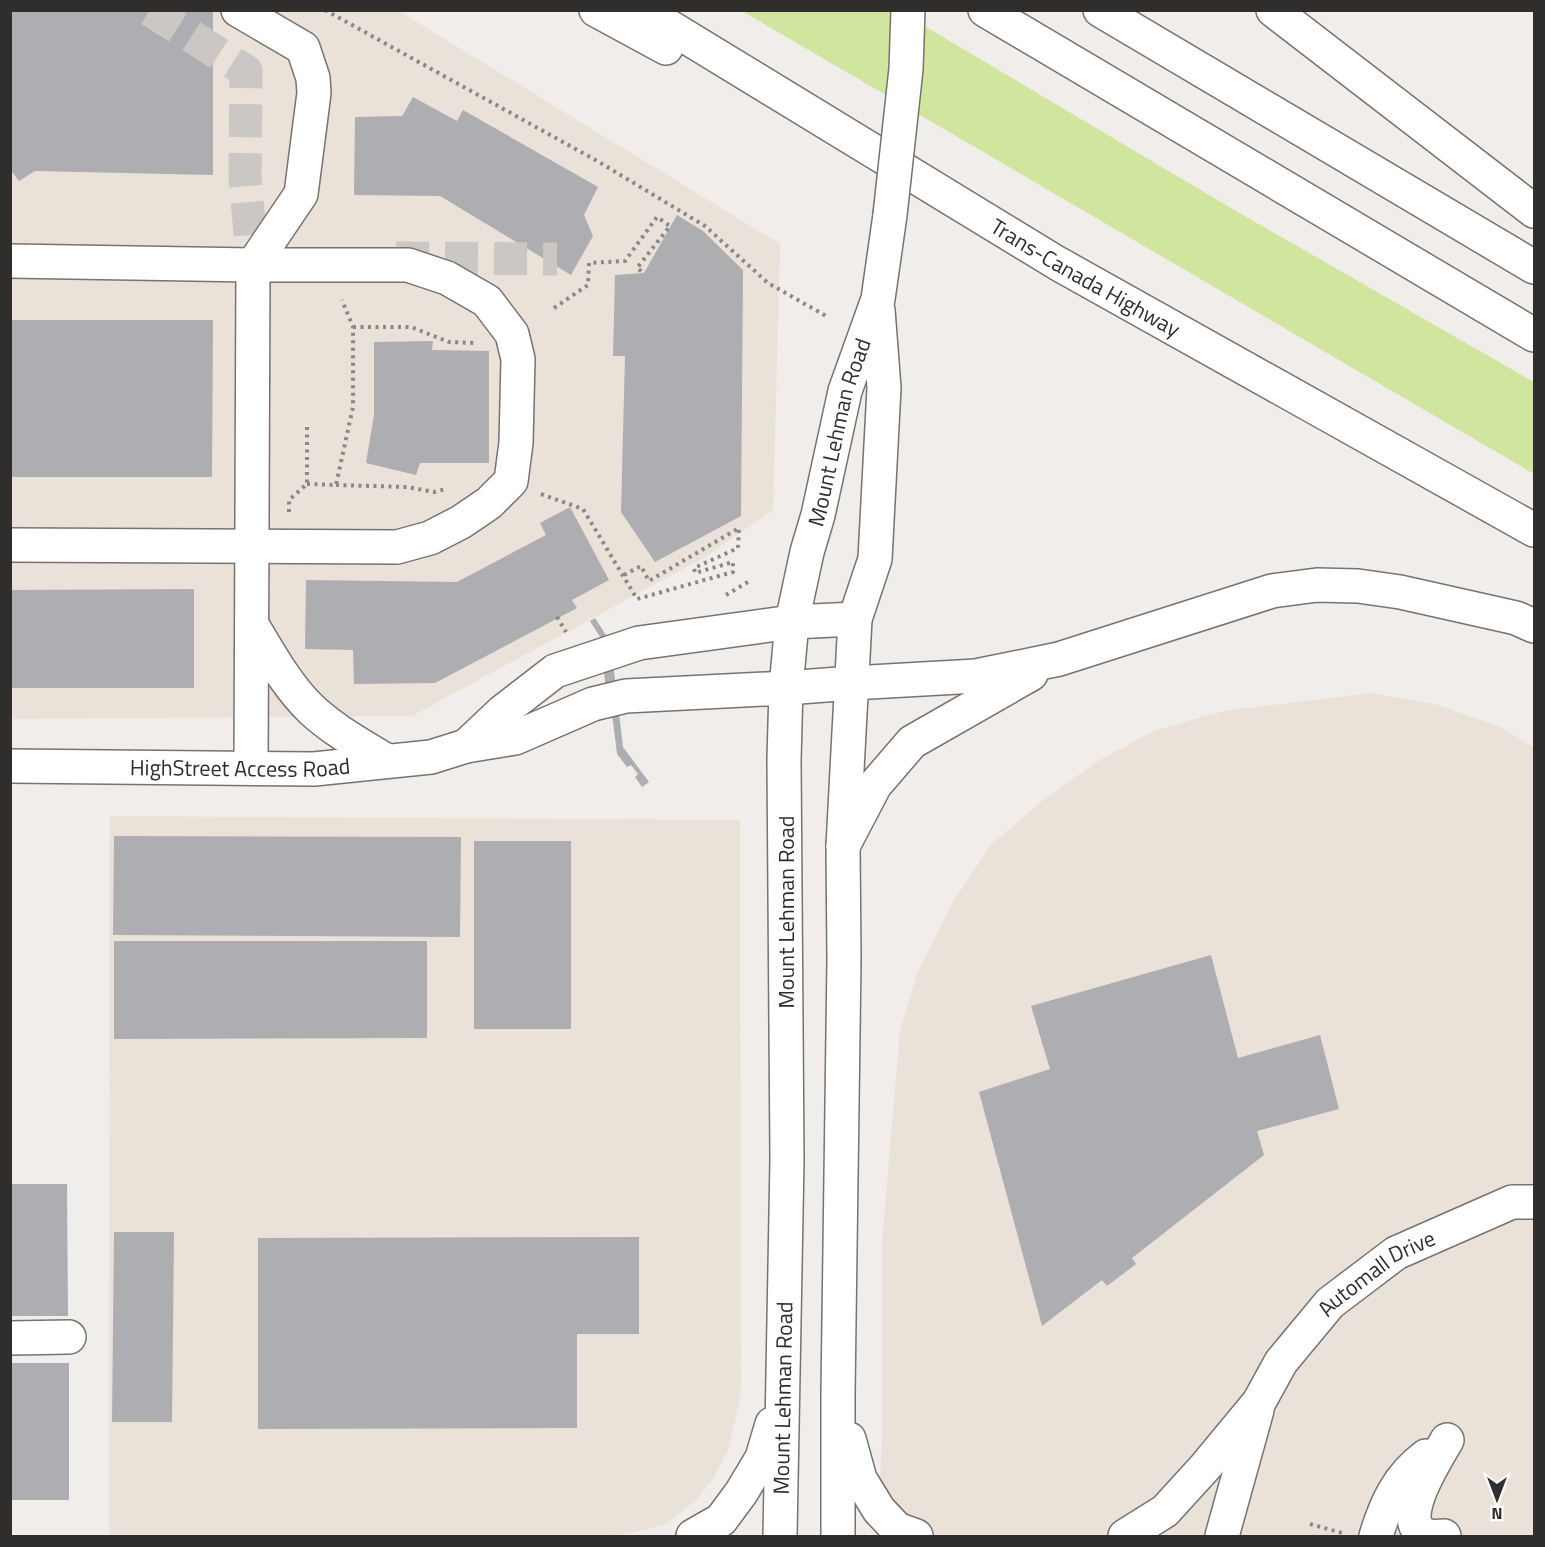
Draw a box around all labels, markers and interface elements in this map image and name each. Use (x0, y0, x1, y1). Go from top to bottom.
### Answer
street label: Trans-Canada Highway (984, 209, 1187, 346)
street label: Mount Lehman Road (799, 333, 880, 531)
street label: HighStreet Access Road (130, 748, 352, 786)
street label: Mount Lehman Road (769, 815, 803, 1009)
street label: Automall Drive (1309, 1221, 1440, 1324)
street label: Mount Lehman Road (764, 1301, 801, 1495)
north arrow (1467, 1469, 1527, 1529)
text: N (1491, 1502, 1503, 1526)

